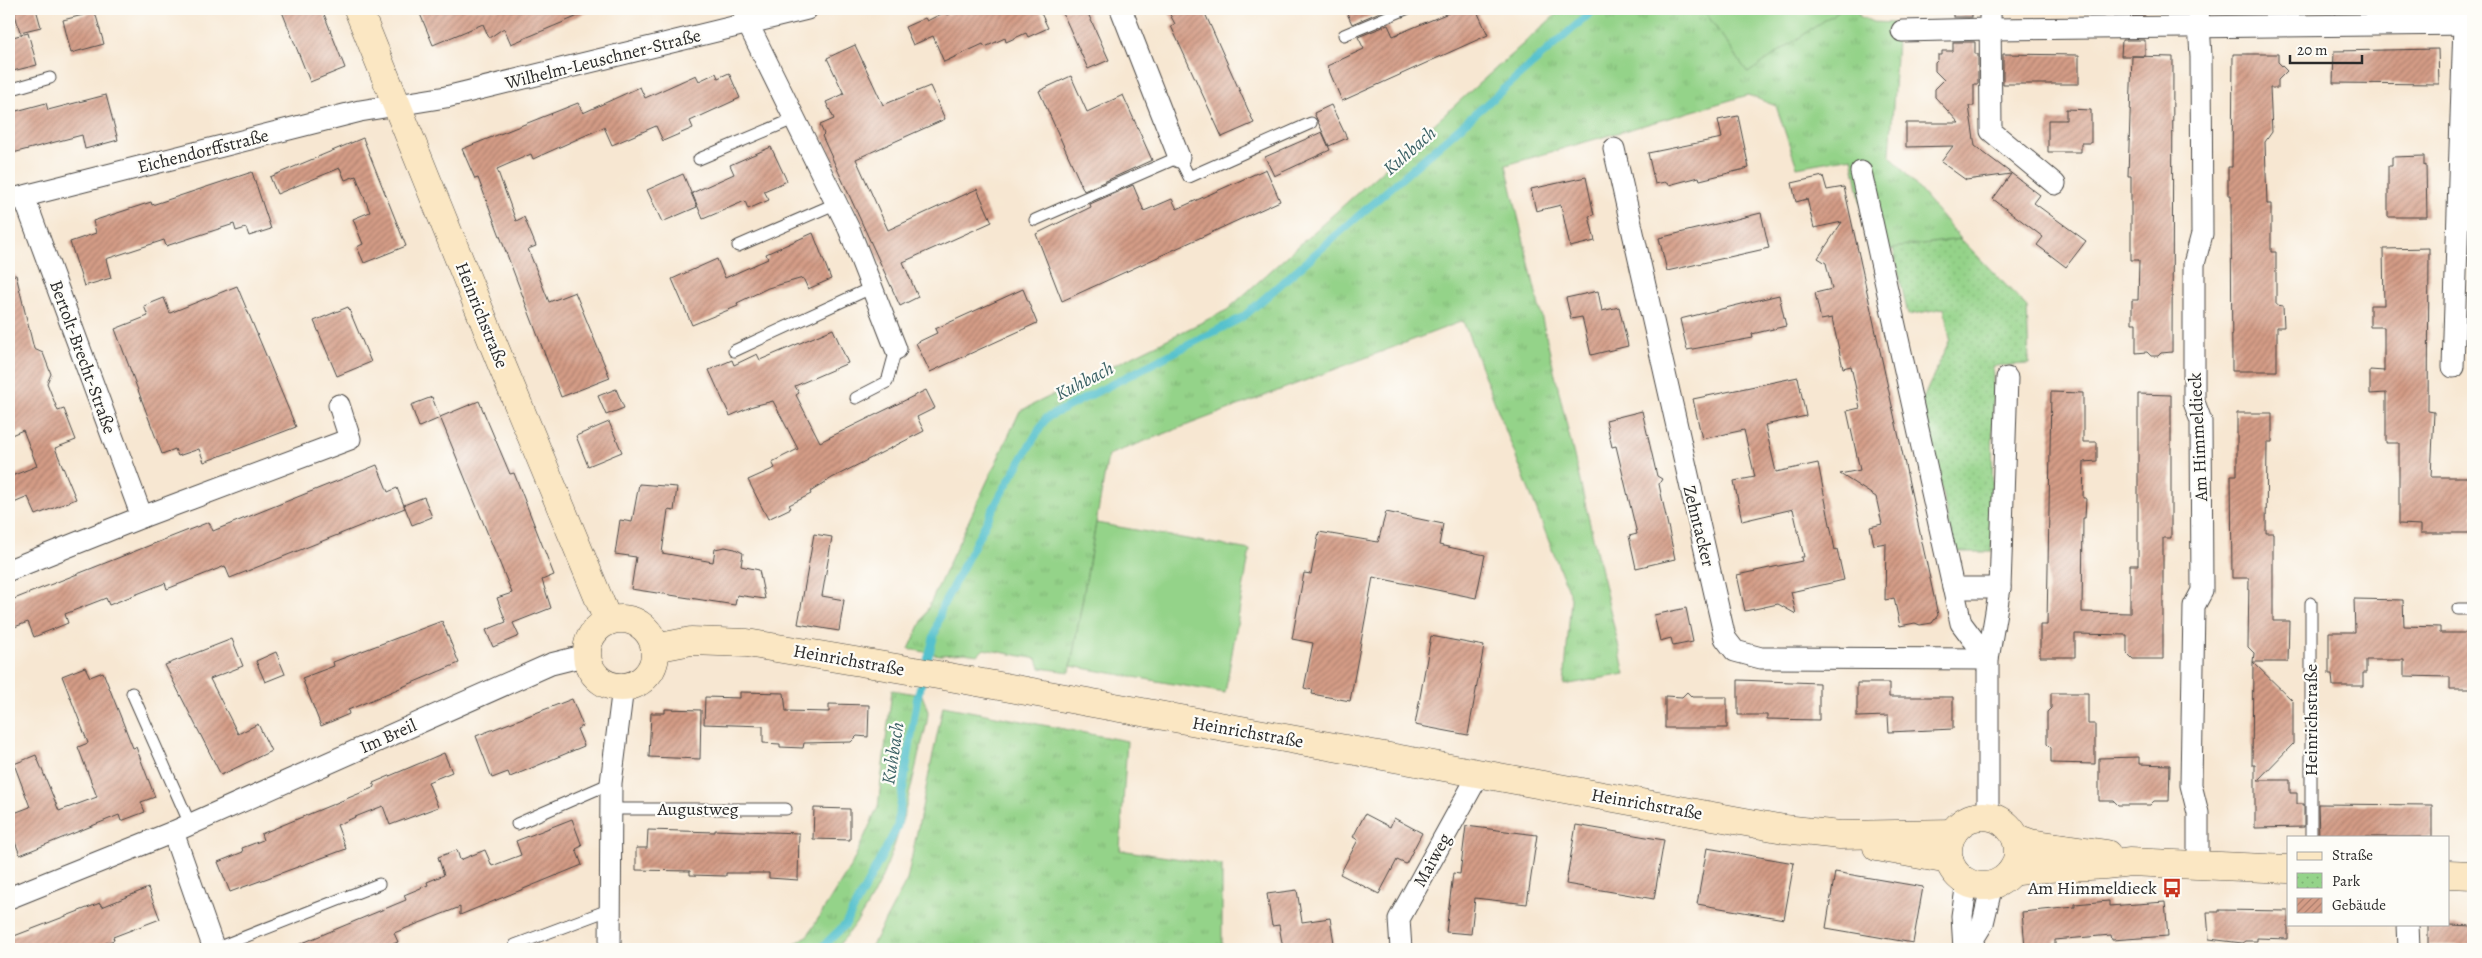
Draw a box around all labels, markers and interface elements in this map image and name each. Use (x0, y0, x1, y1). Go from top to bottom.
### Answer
street label: Wilhelm-Leuschner-Straße (502, 23, 703, 95)
scale bar (2290, 32, 2362, 64)
text: 20 m (2297, 40, 2328, 60)
water label: Kuhbach (1377, 120, 1442, 181)
street label: Eichendorffstraße (135, 123, 271, 179)
street label: Heinrichstraße (450, 258, 514, 372)
street label: Bertolt-Brecht-Straße (44, 277, 122, 437)
water label: Kuhbach (1051, 355, 1118, 407)
street label: Am Himmeldieck (2183, 372, 2213, 503)
street label: Zehntacker (1677, 483, 1721, 569)
street label: Heinrichstraße (792, 638, 906, 682)
street label: Heinrichstraße (2299, 664, 2323, 776)
street label: Heinrichstraße (1191, 710, 1305, 754)
street label: Im Breil (356, 713, 421, 759)
water label: Kuhbach (875, 720, 911, 786)
street label: Heinrichstraße (1590, 782, 1704, 826)
street label: Augustweg (656, 797, 739, 821)
street label: Maiweg (1407, 829, 1457, 891)
legend (2287, 836, 2450, 926)
text: Straße (2332, 845, 2373, 865)
text: Park (2332, 871, 2361, 891)
place label: Am Himmeldieck (2027, 876, 2157, 900)
bus stop icon: Am Himmeldieck (2161, 877, 2183, 899)
text: Gebäude (2332, 895, 2386, 915)

